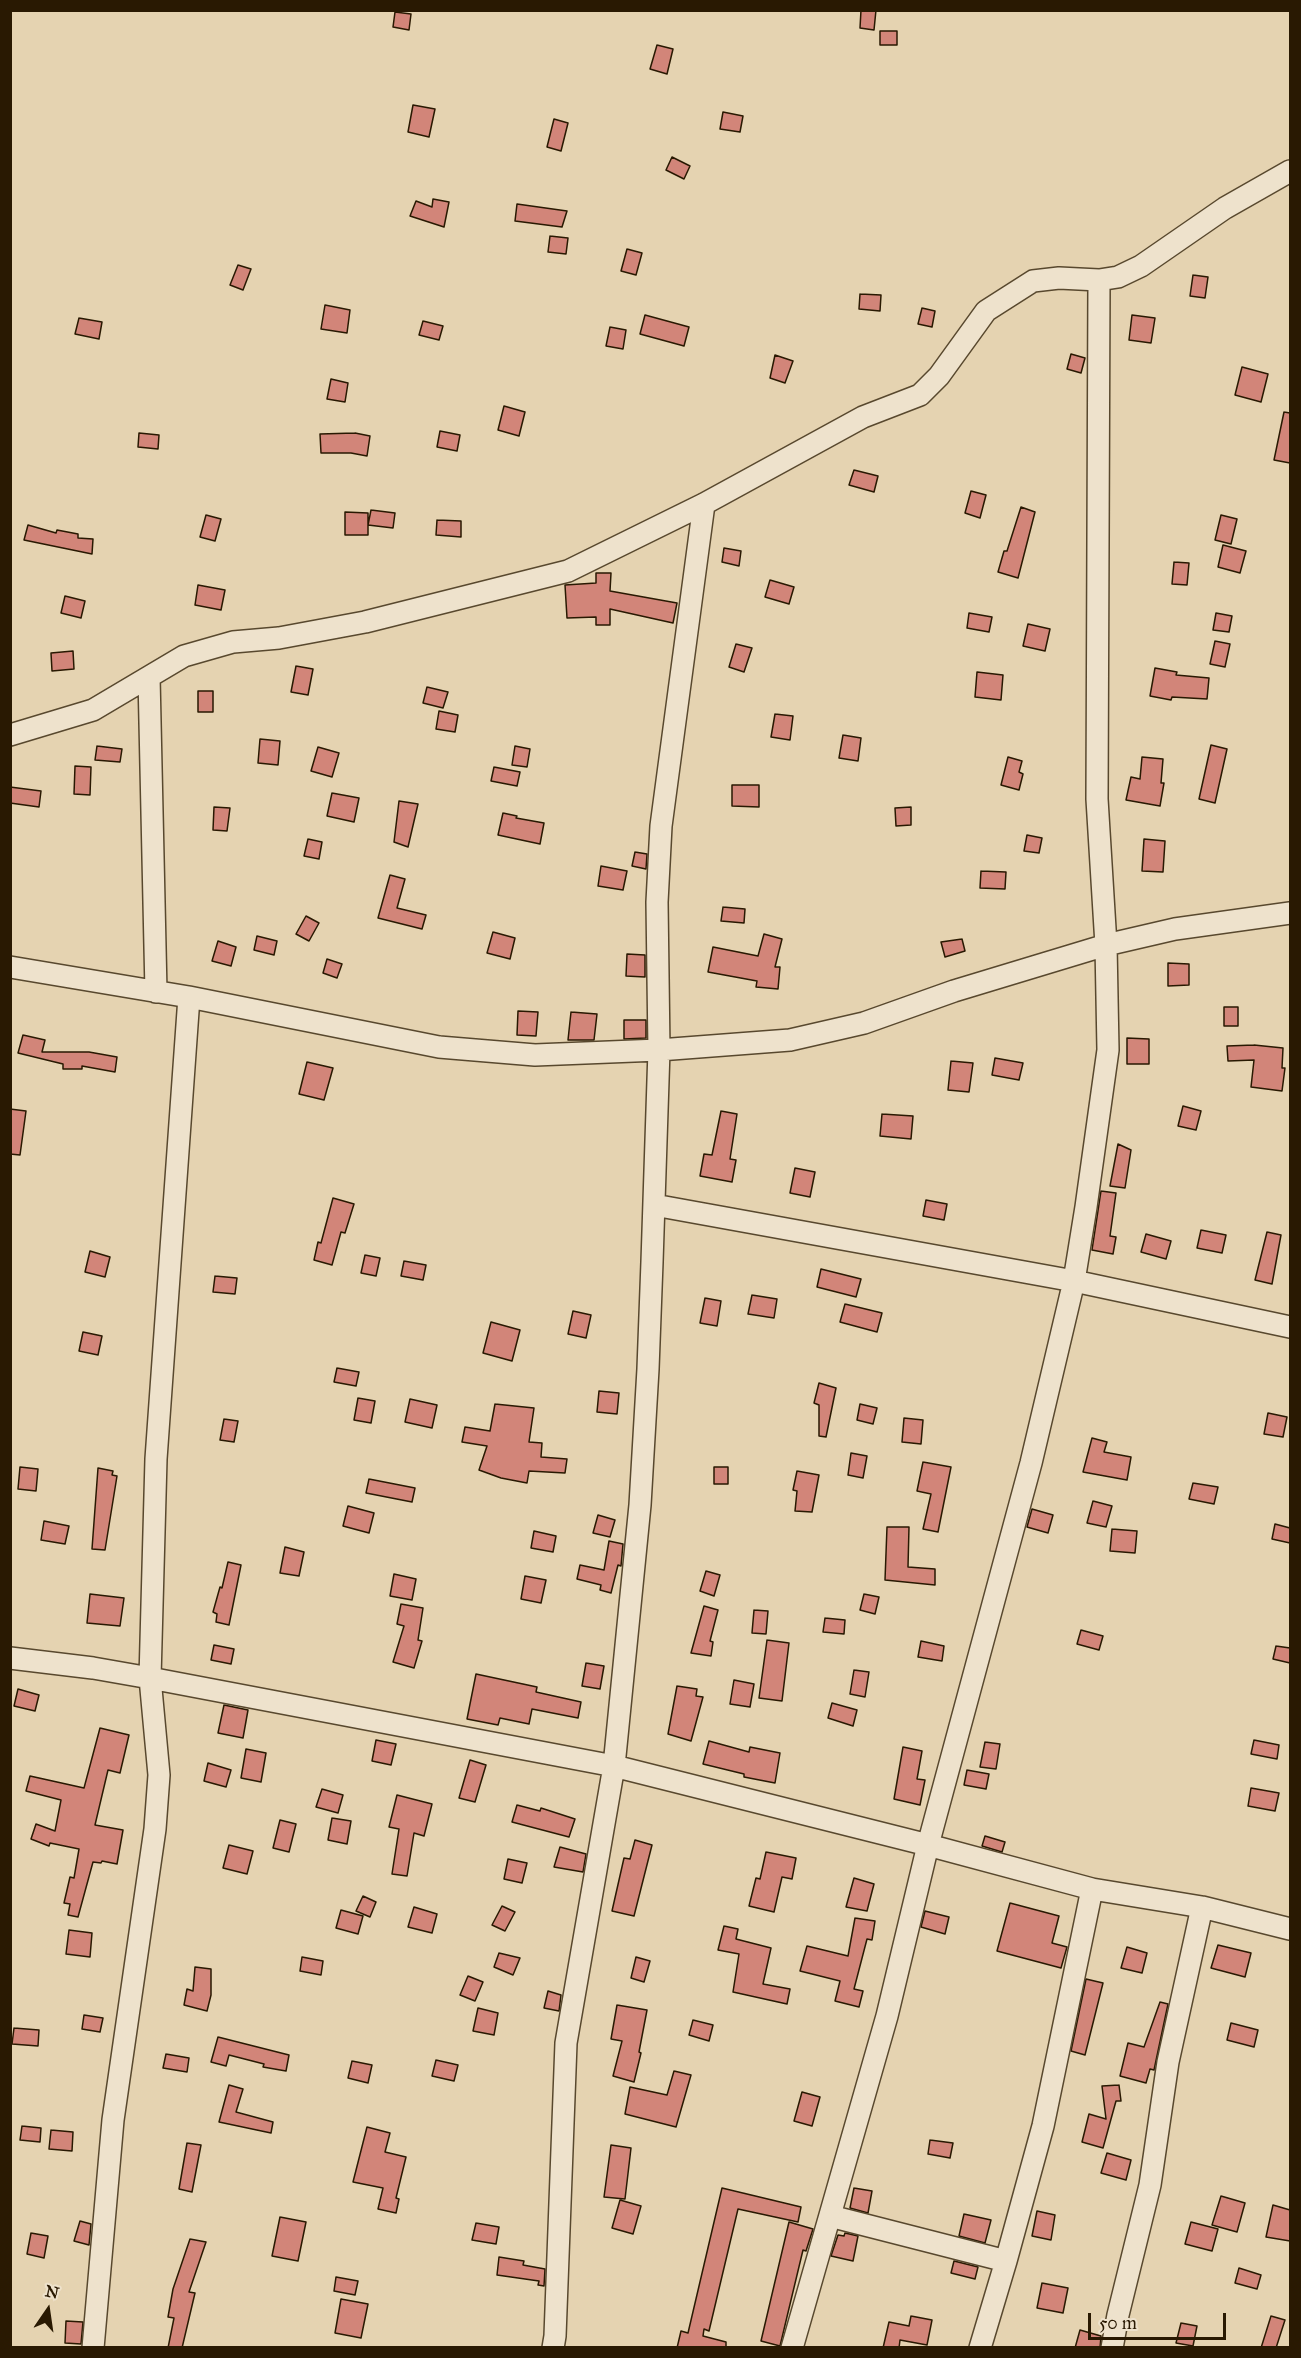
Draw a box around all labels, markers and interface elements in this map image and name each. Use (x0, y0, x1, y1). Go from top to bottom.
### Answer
north arrow (18, 2280, 78, 2340)
text: N (43, 2281, 61, 2303)
scale bar (1091, 2301, 1229, 2339)
text: 50 m (1099, 2312, 1137, 2334)

